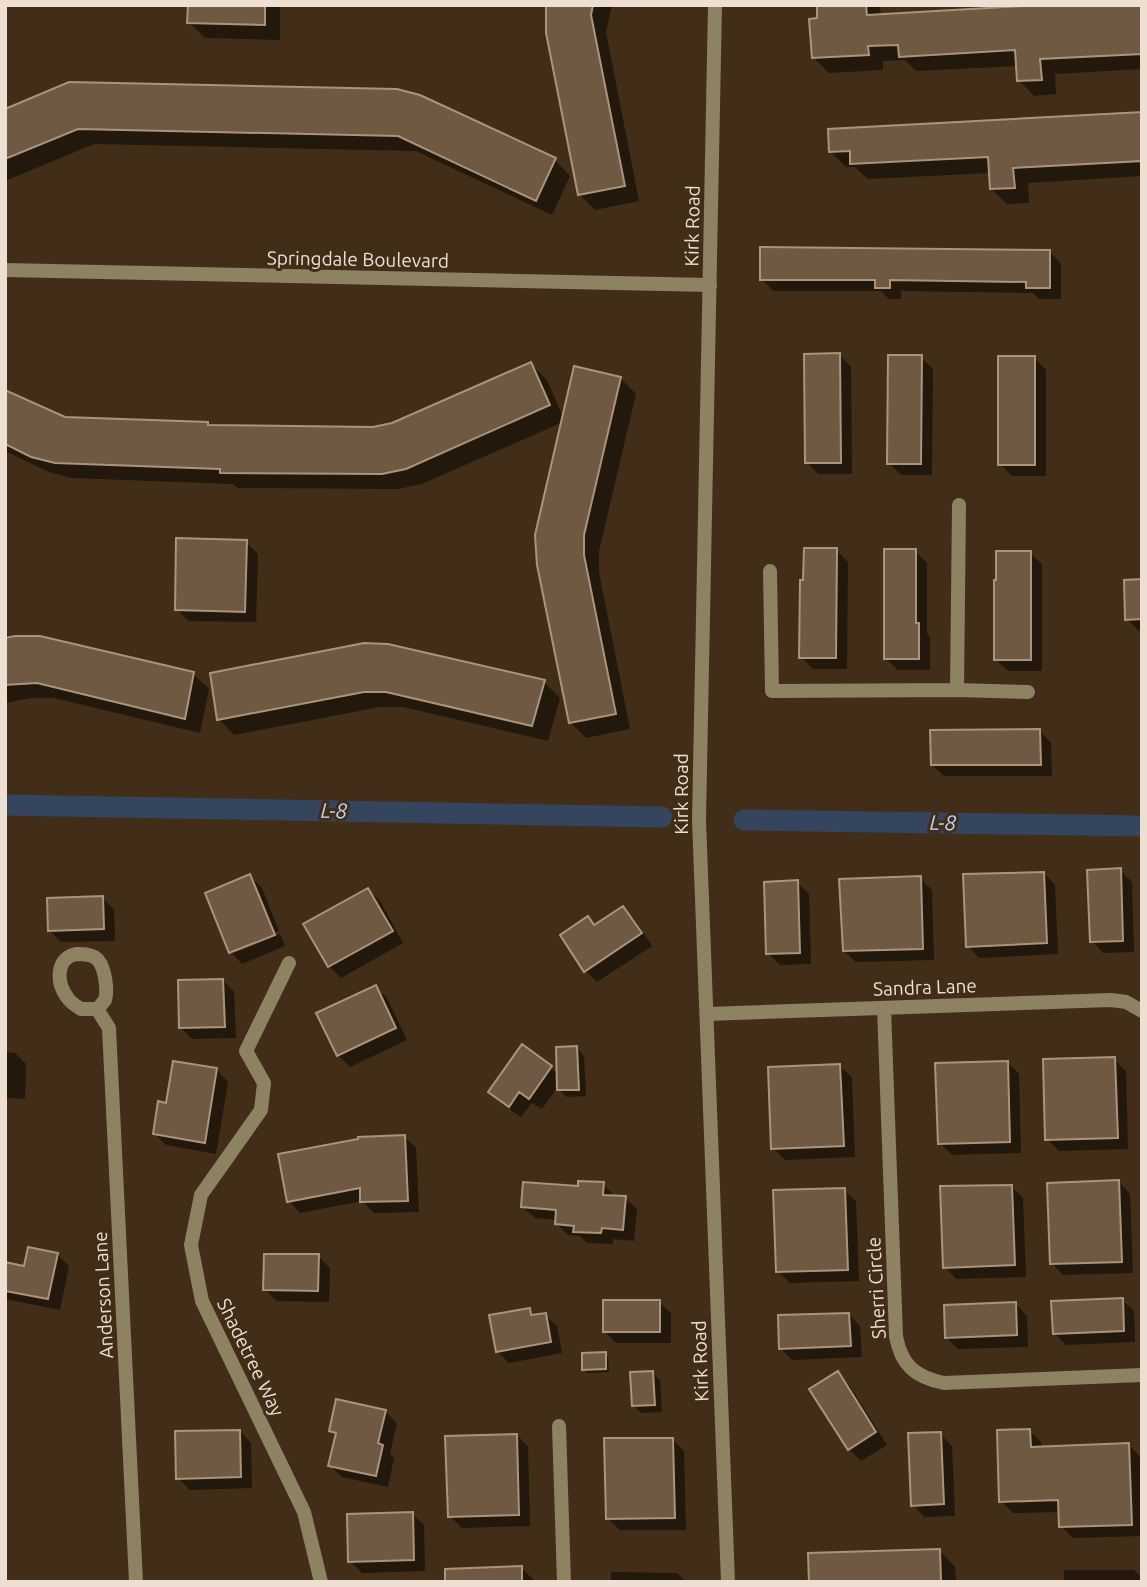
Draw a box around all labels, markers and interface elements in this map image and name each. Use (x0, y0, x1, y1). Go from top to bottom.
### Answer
street label: Kirk Road (680, 185, 704, 267)
street label: Springdale Boulevard (267, 246, 449, 272)
street label: Kirk Road (670, 753, 692, 835)
water label: L-8 (320, 798, 348, 822)
water label: L-8 (929, 810, 957, 834)
street label: Sandra Lane (873, 974, 977, 1000)
street label: Anderson Lane (89, 1231, 117, 1359)
street label: Sherri Circle (862, 1236, 890, 1340)
street label: Shadetree Way (213, 1295, 289, 1419)
street label: Kirk Road (688, 1320, 712, 1402)

